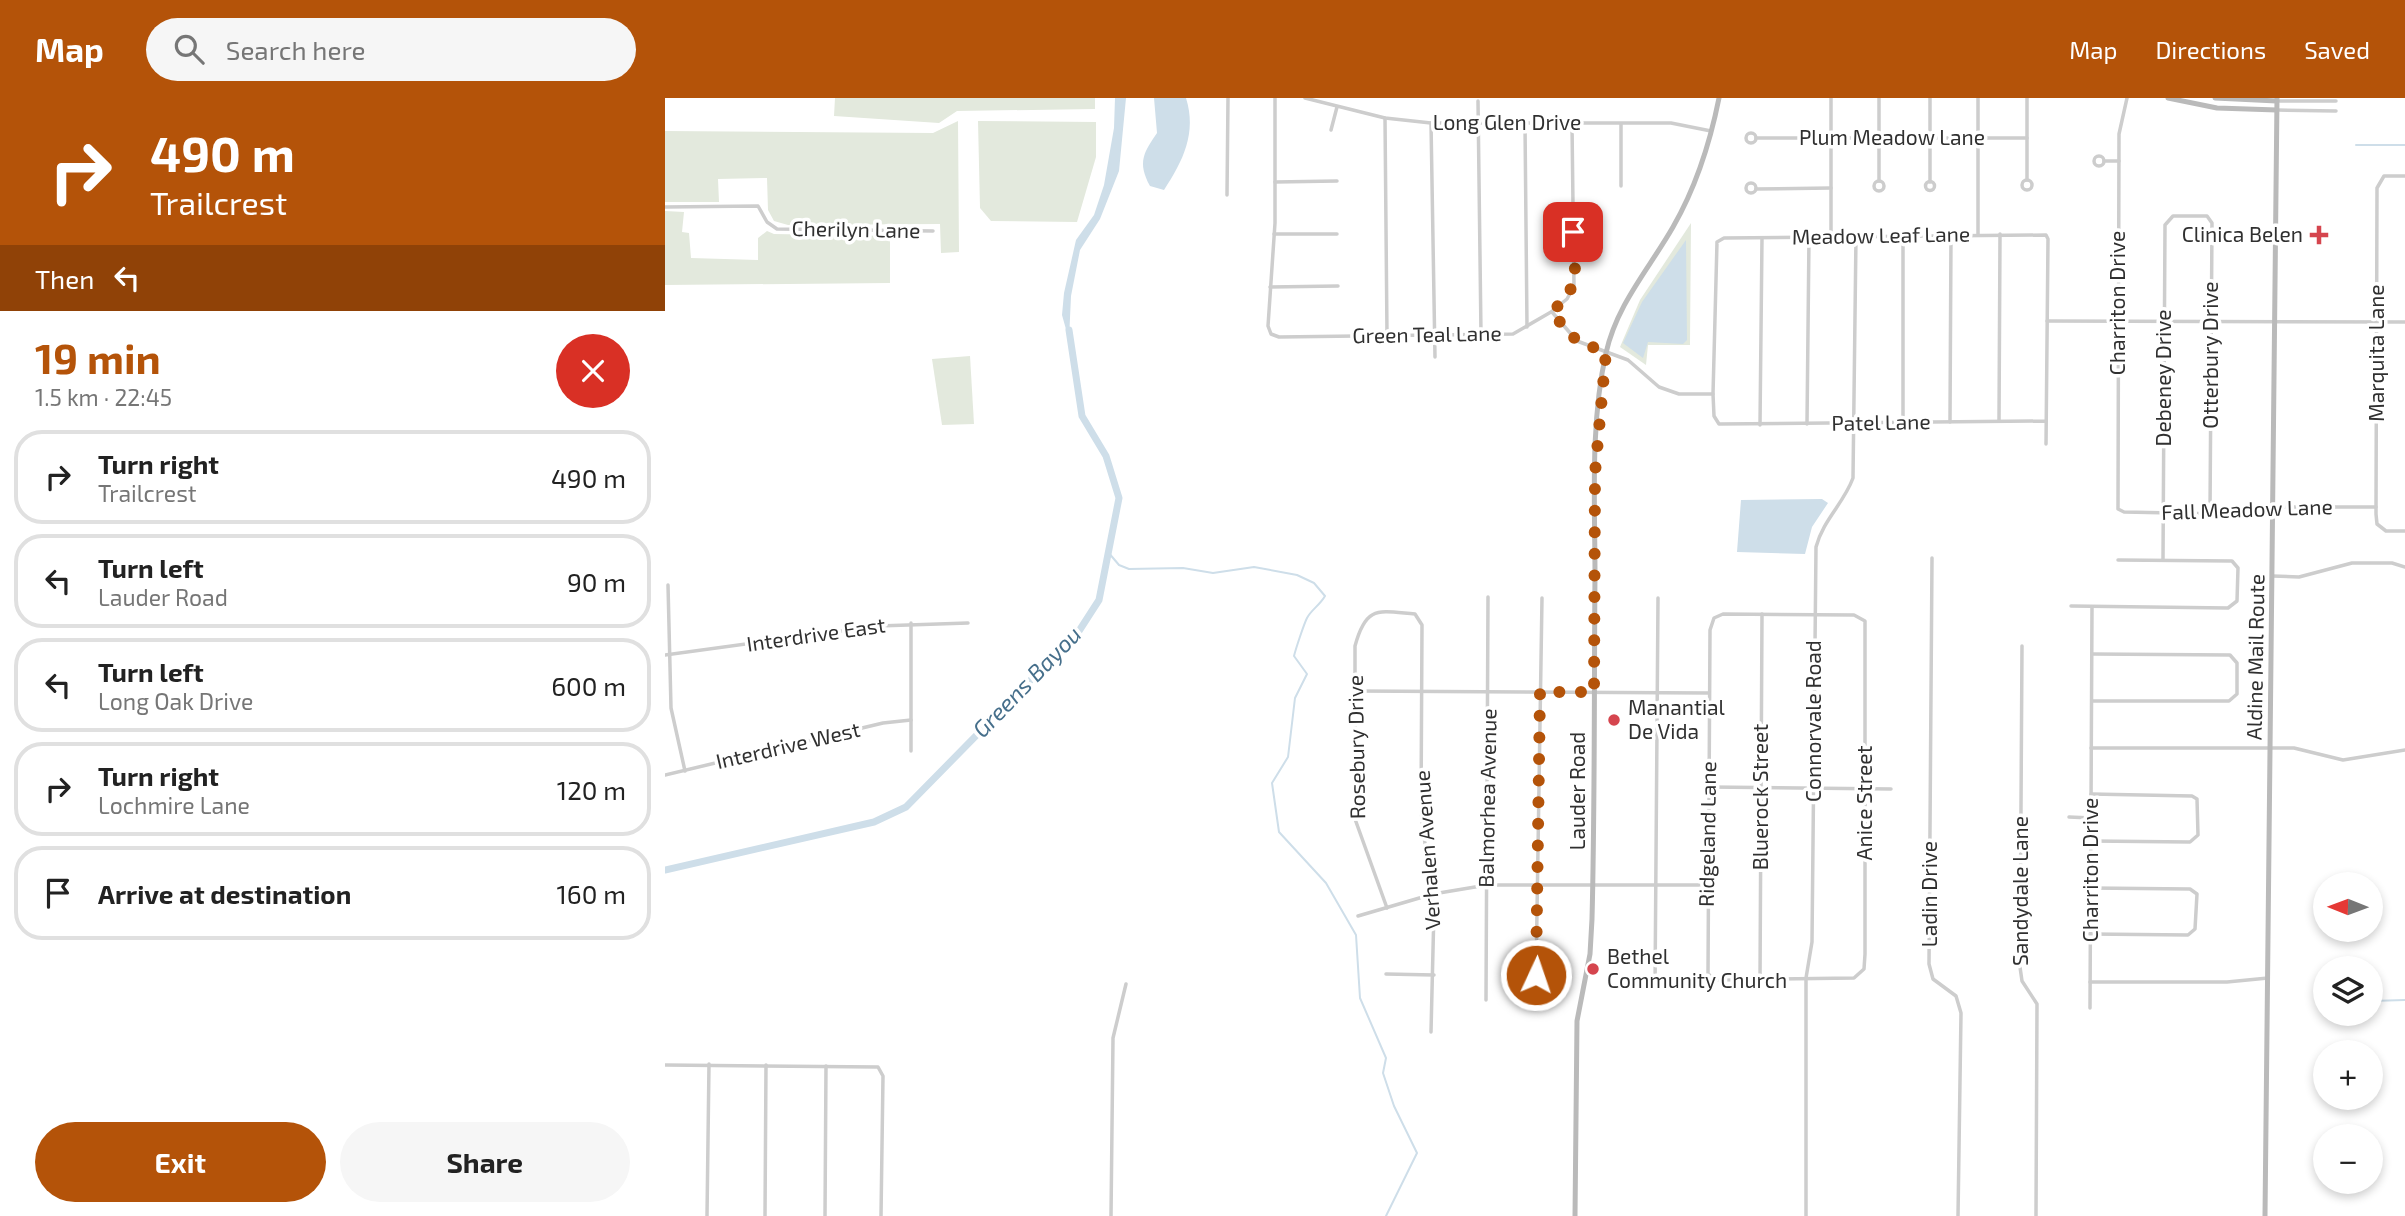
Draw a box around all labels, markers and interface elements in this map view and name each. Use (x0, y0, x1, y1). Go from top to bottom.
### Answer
search box (146, 18, 636, 81)
text: Map (35, 29, 104, 69)
icon: search (170, 30, 208, 68)
text: Search here (226, 34, 365, 65)
text: Map (2069, 35, 2117, 64)
text: Directions (2155, 35, 2266, 64)
text: Saved (2304, 35, 2370, 64)
street label: Long Glen Drive (1433, 109, 1581, 134)
text: 490 m (150, 123, 295, 182)
street label: Plum Meadow Lane (1799, 124, 1985, 149)
icon: right (35, 126, 126, 217)
text: Trailcrest (150, 183, 287, 221)
pin (1543, 202, 1603, 262)
icon: arrive (1554, 213, 1592, 251)
street label: Cherilyn Lane (791, 215, 921, 242)
street label: Meadow Leaf Lane (1792, 220, 1970, 249)
place label: Clinica Belen (2182, 221, 2303, 246)
marker: Clinica Belen (2309, 225, 2329, 245)
street label: Charriton Drive (2104, 231, 2129, 375)
icon: left (108, 259, 146, 297)
text: Then (35, 263, 94, 294)
street label: Otterbury Drive (2197, 281, 2222, 429)
street label: Marquita Lane (2363, 284, 2388, 422)
street label: Debeney Drive (2150, 309, 2175, 447)
street label: Green Teal Lane (1352, 320, 1502, 347)
text: 19 min (35, 332, 161, 382)
button: close (556, 334, 630, 408)
text: 1.5 km · 22:45 (35, 383, 172, 411)
street label: Patel Lane (1831, 408, 1931, 435)
text: Turn right (98, 448, 219, 479)
icon: right (39, 458, 77, 496)
text: 490 m (551, 462, 626, 493)
text: Trailcrest (98, 479, 197, 507)
street label: Fall Meadow Lane (2161, 493, 2333, 524)
text: Turn left (98, 552, 204, 583)
icon: left (39, 562, 77, 600)
text: 90 m (567, 566, 626, 597)
street label: Aldine Mail Route (2241, 574, 2268, 740)
text: Lauder Road (98, 583, 228, 611)
street label: Interdrive East (745, 611, 887, 656)
water label: Greens Bayou (966, 620, 1086, 743)
street label: Connorvale Road (1800, 640, 1825, 802)
text: Turn left (98, 656, 204, 687)
icon: left (39, 666, 77, 704)
text: 600 m (551, 670, 626, 701)
street label: Rosebury Drive (1342, 675, 1369, 819)
text: Long Oak Drive (98, 687, 253, 715)
place label: Manantial De Vida (1628, 694, 1726, 743)
street label: Balmorhea Avenue (1472, 708, 1501, 888)
marker: Manantial De Vida (1606, 712, 1622, 728)
street label: Interdrive West (713, 716, 862, 773)
street label: Bluerock Street (1747, 724, 1772, 870)
street label: Lauder Road (1564, 732, 1589, 850)
street label: Anice Street (1851, 746, 1876, 860)
text: Turn right (98, 760, 219, 791)
street label: Ridgeland Lane (1693, 761, 1720, 907)
icon: right (39, 770, 77, 808)
street label: Verhalen Avenue (1408, 770, 1445, 931)
text: 120 m (557, 774, 626, 805)
text: Lochmire Lane (98, 791, 250, 819)
street label: Charriton Drive (2077, 798, 2102, 942)
street label: Sandydale Lane (2007, 816, 2032, 966)
street label: Ladin Drive (1916, 841, 1941, 947)
north arrow (2313, 872, 2383, 942)
map controls (2313, 872, 2383, 1194)
icon: arrive (39, 874, 77, 912)
text: Arrive at destination (98, 878, 351, 909)
text: 160 m (557, 878, 626, 909)
position arrow (1499, 938, 1573, 1012)
place label: Bethel Community Church (1607, 943, 1787, 992)
button: layers (2313, 956, 2383, 1026)
marker: Bethel Community Church (1585, 961, 1601, 977)
button: + (2313, 1040, 2383, 1110)
button: Exit (35, 1122, 326, 1202)
button: Share (340, 1122, 630, 1202)
button: − (2313, 1124, 2383, 1194)

